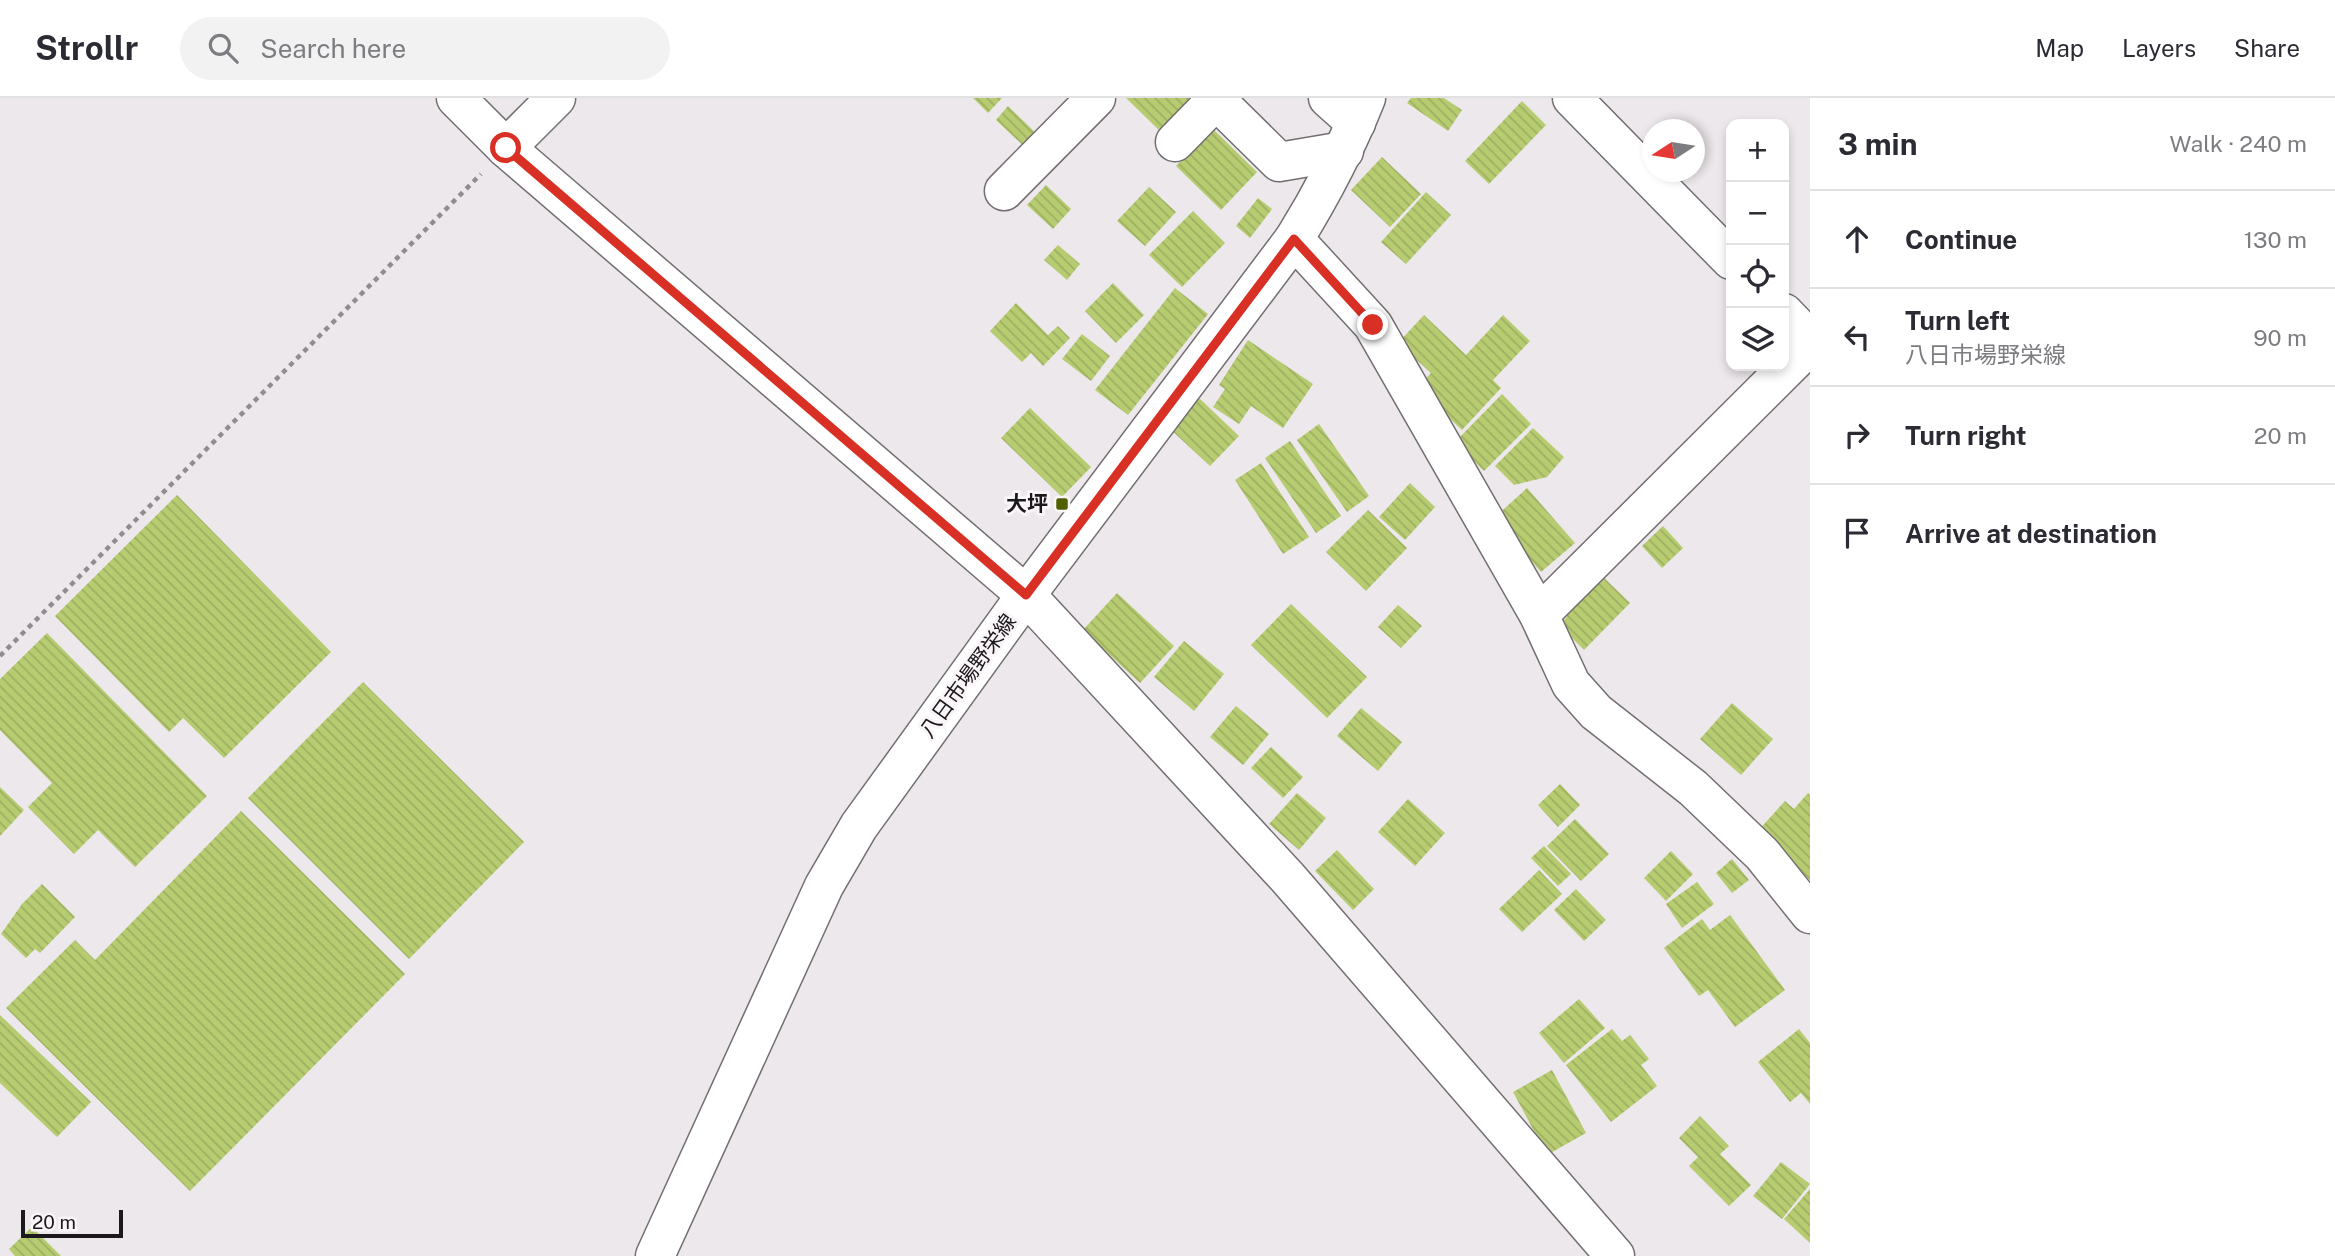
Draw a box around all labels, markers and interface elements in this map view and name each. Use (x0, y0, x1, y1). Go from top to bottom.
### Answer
search box (180, 17, 670, 80)
text: Strollr (35, 29, 138, 67)
icon: search (204, 29, 242, 67)
text: Search here (260, 33, 406, 64)
text: Map (2035, 34, 2084, 62)
text: Layers (2122, 34, 2196, 62)
text: Share (2234, 34, 2300, 62)
north arrow (1642, 119, 1705, 182)
map controls (1726, 119, 1789, 371)
button: + (1726, 119, 1789, 182)
text: 3 min (1838, 126, 1917, 162)
text: Walk · 240 m (2170, 130, 2307, 157)
route start (490, 132, 521, 163)
button: − (1726, 182, 1789, 245)
icon: ahead (1838, 220, 1876, 258)
text: Continue (1905, 224, 2017, 255)
text: 130 m (2244, 226, 2307, 253)
button: locate (1726, 245, 1789, 308)
text: Turn left (1905, 305, 2010, 336)
button: layers (1726, 308, 1789, 371)
route end (1357, 309, 1388, 340)
icon: left (1838, 318, 1876, 356)
text: 90 m (2253, 324, 2307, 351)
text: 八日市場野栄線 (1905, 341, 2066, 368)
icon: right (1838, 416, 1876, 454)
text: Turn right (1905, 420, 2027, 451)
text: 20 m (2254, 422, 2307, 449)
place label: 大坪 (1006, 491, 1048, 516)
marker: 大坪 (1054, 496, 1070, 512)
icon: arrive (1838, 514, 1876, 552)
text: Arrive at destination (1905, 518, 2157, 549)
street label: 八日市場野栄線 (914, 609, 1021, 743)
scale bar (21, 1207, 122, 1239)
text: 20 m (32, 1211, 76, 1233)

